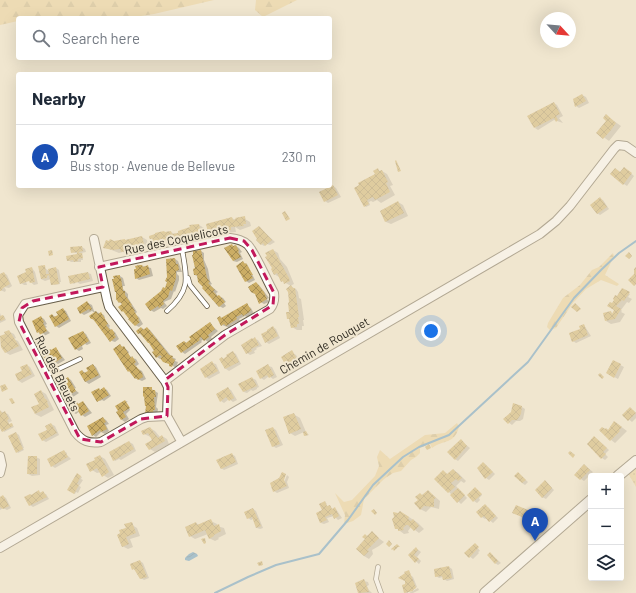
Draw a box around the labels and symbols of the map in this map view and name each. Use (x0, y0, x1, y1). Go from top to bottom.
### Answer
north arrow (540, 12, 576, 48)
street label: Rue des Coquelicots (123, 221, 229, 257)
street label: Chemin de Rouquet (277, 314, 371, 376)
your location (421, 321, 441, 341)
street label: Rue des Bleuets (33, 333, 83, 413)
pin: A (522, 508, 548, 541)

